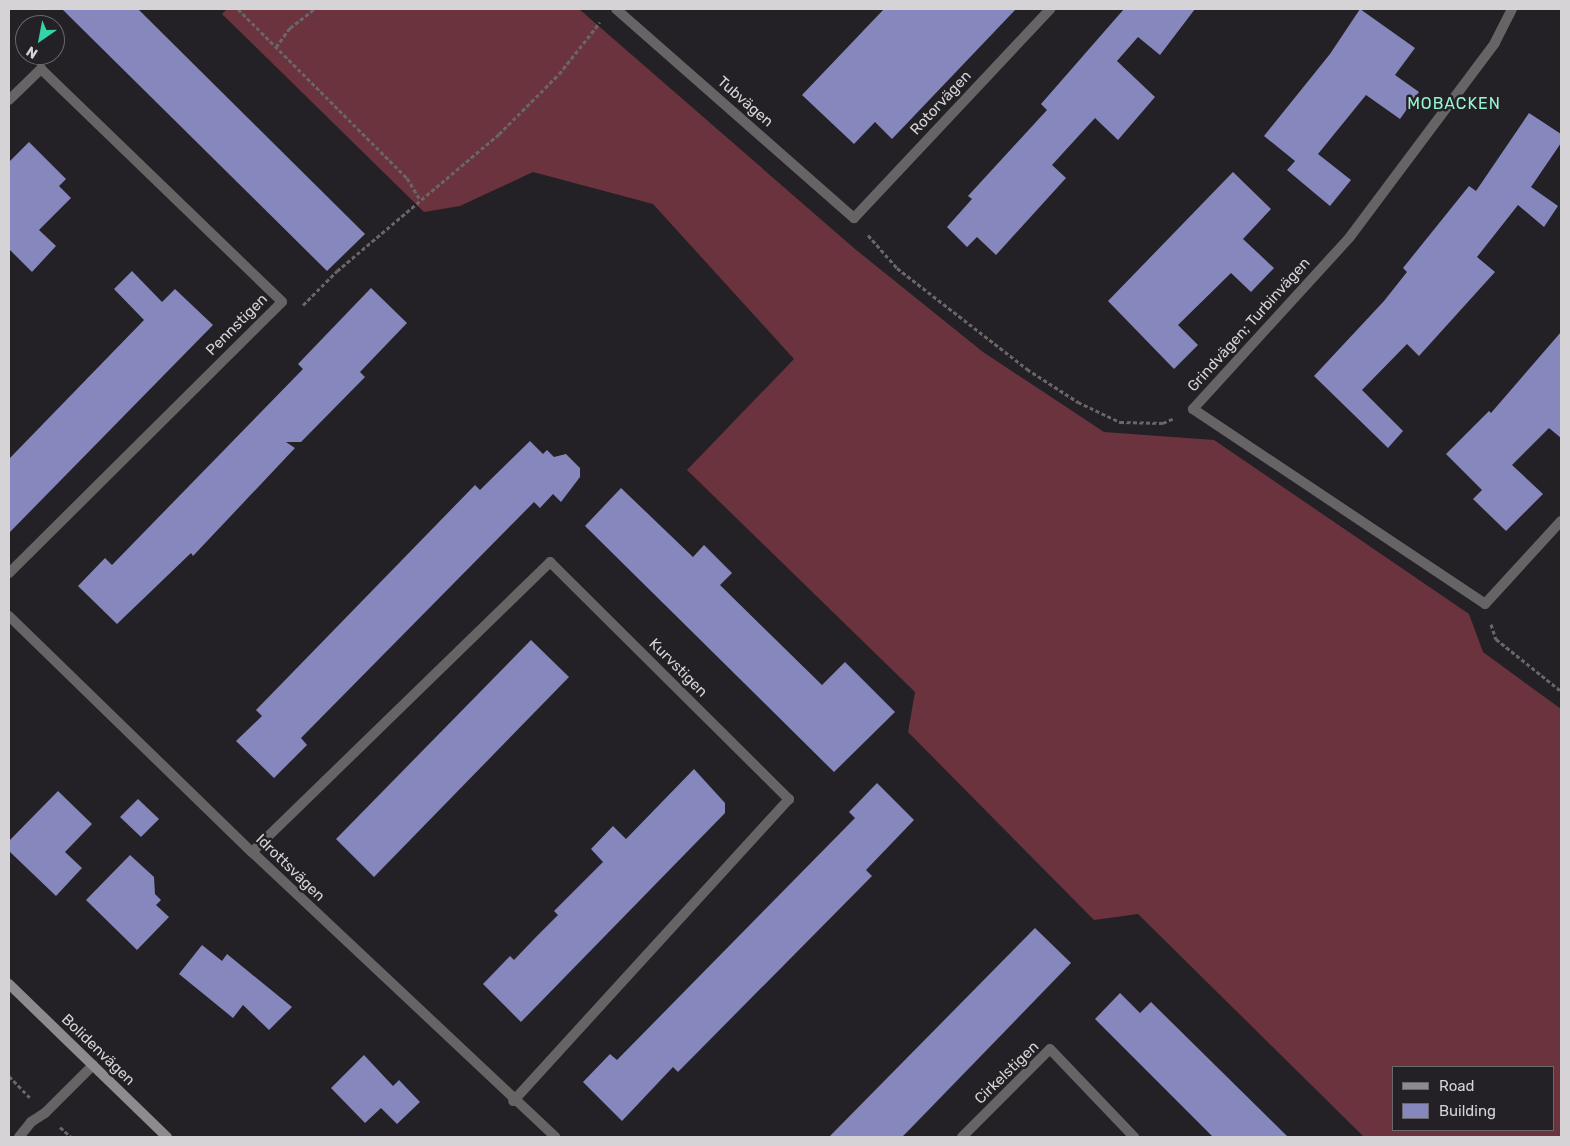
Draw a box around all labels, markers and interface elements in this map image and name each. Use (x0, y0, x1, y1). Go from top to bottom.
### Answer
north arrow (15, 15, 65, 65)
text: N (23, 42, 41, 62)
street label: Rotorvägen (907, 67, 975, 139)
street label: Tubvägen (713, 73, 777, 131)
district label: MOBACKEN (1406, 94, 1502, 114)
street label: Grindvägen; Turbinvägen (1184, 254, 1314, 396)
street label: Pennstigen (202, 290, 272, 360)
street label: Kurvstigen (645, 635, 711, 701)
street label: Idrottsvägen (252, 831, 328, 905)
street label: Bolidenvägen (58, 1011, 138, 1089)
street label: Cirkelstigen (971, 1038, 1043, 1108)
legend (1392, 1066, 1555, 1131)
text: Road (1439, 1077, 1475, 1095)
text: Building (1439, 1102, 1496, 1120)

